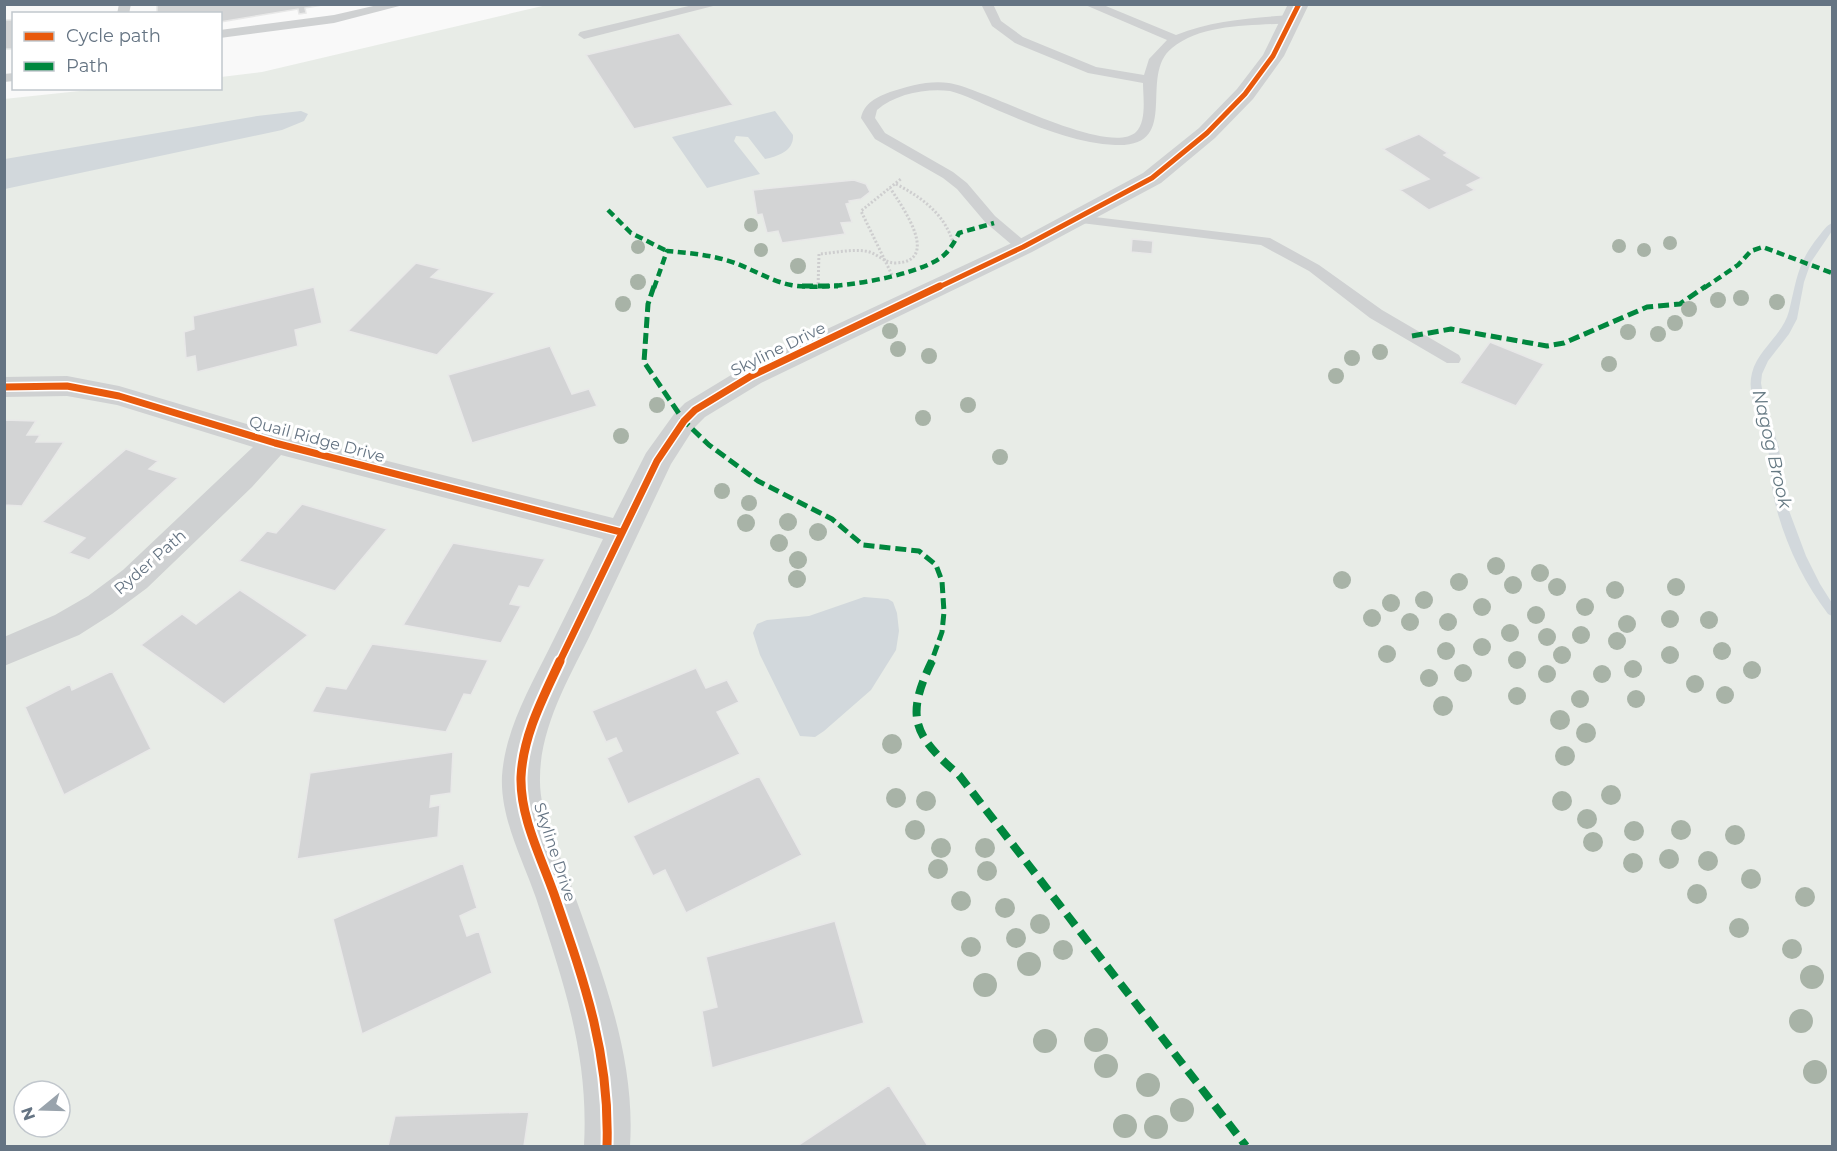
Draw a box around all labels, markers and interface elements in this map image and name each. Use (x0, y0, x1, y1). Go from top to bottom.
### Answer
legend (12, 12, 222, 90)
text: Cycle path (66, 25, 161, 47)
text: Path (66, 55, 109, 77)
street label: Skyline Drive (728, 318, 828, 380)
water label: Nagog Brook (1748, 387, 1797, 512)
street label: Quail Ridge Drive (247, 412, 387, 466)
street label: Ryder Path (110, 526, 190, 598)
street label: Skyline Drive (530, 800, 580, 904)
north arrow (12, 1079, 72, 1139)
text: N (17, 1105, 39, 1123)

